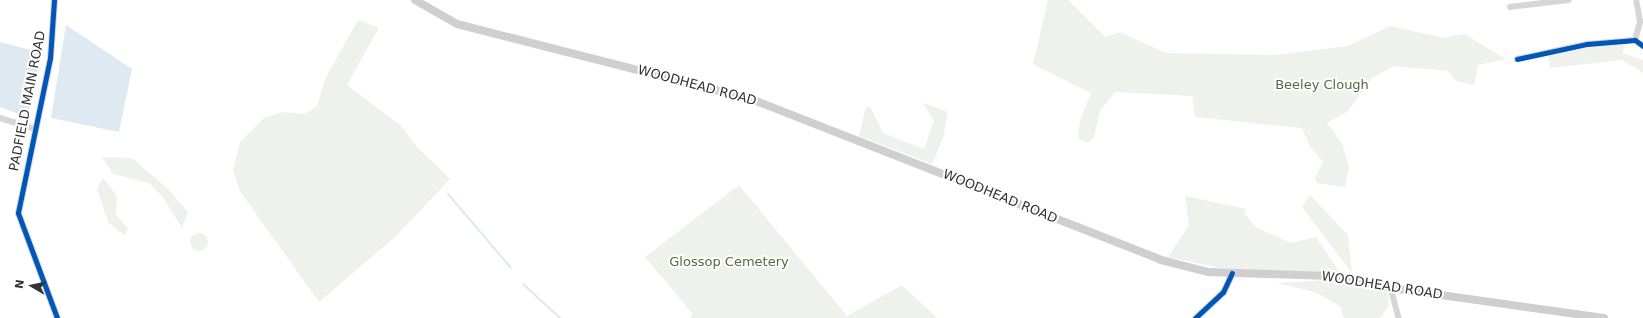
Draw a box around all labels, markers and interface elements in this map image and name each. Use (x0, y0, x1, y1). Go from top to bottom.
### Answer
street label: PADFIELD MAIN ROAD (7, 30, 49, 172)
street label: WOODHEAD ROAD (636, 63, 758, 109)
park label: Beeley Clough (1275, 77, 1369, 93)
street label: WOODHEAD ROAD (940, 167, 1060, 227)
park label: Glossop Cemetery (669, 254, 789, 270)
north arrow (12, 266, 52, 306)
street label: WOODHEAD ROAD (1320, 269, 1444, 303)
text: N (13, 278, 27, 290)

